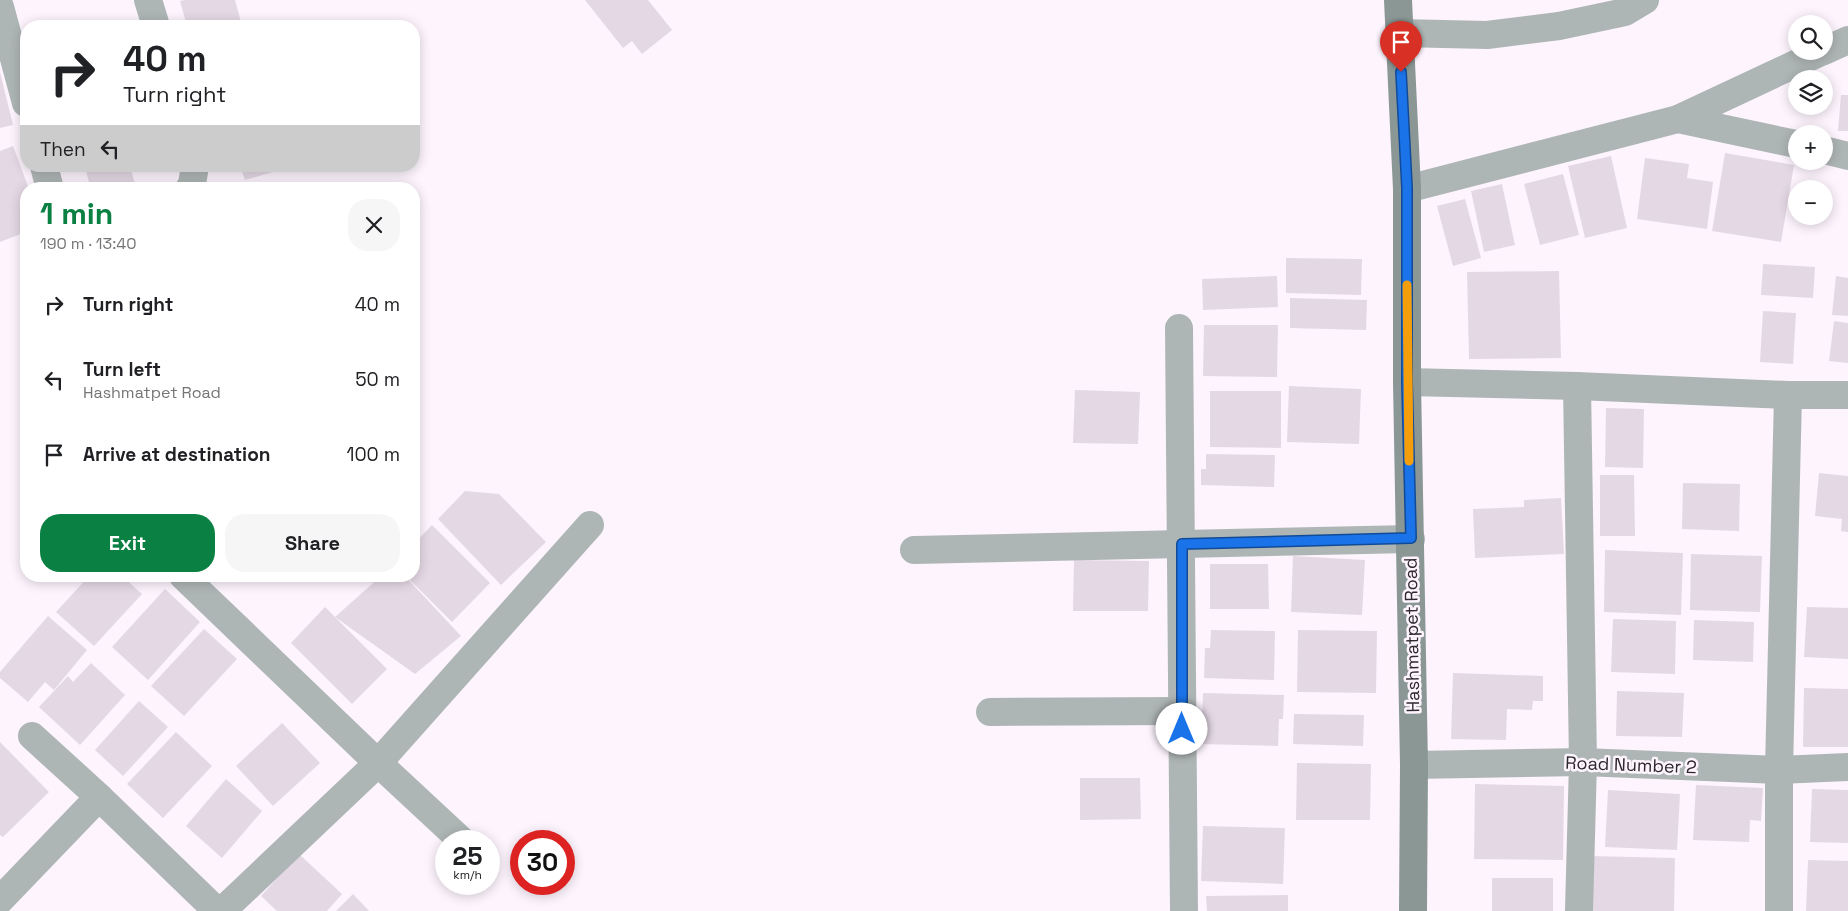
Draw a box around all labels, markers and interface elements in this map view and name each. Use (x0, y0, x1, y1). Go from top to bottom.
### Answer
map controls (1788, 15, 1833, 225)
button: search (1788, 15, 1833, 60)
pin (1380, 21, 1422, 72)
icon: arrive (1387, 28, 1415, 56)
text: 40 m (123, 37, 207, 81)
icon: right (40, 40, 105, 105)
button: layers (1788, 70, 1833, 115)
text: Turn right (123, 80, 226, 108)
button: + (1788, 125, 1833, 170)
icon: left (96, 135, 124, 163)
text: Then (40, 137, 86, 162)
button: − (1788, 180, 1833, 225)
text: 1 min (40, 194, 113, 233)
button: close (348, 199, 400, 251)
text: 190 m · 13:40 (40, 233, 136, 254)
icon: right (40, 291, 68, 319)
text: Turn right (83, 292, 173, 317)
text: 40 m (355, 292, 400, 317)
text: Turn left (83, 357, 161, 382)
icon: left (40, 366, 68, 394)
text: 50 m (355, 367, 400, 392)
text: Hashmatpet Road (83, 382, 221, 403)
icon: arrive (40, 441, 68, 469)
text: Arrive at destination (83, 442, 271, 467)
text: 100 m (346, 442, 400, 467)
button: Exit (40, 514, 215, 572)
button: Share (225, 514, 400, 572)
street label: Hashmatpet Road (1399, 557, 1424, 713)
position arrow (1155, 702, 1207, 754)
street label: Road Number 2 (1565, 751, 1697, 778)
speed limit sign: 30 (510, 830, 575, 895)
text: 25 (453, 840, 482, 872)
text: km/h (453, 867, 482, 883)

